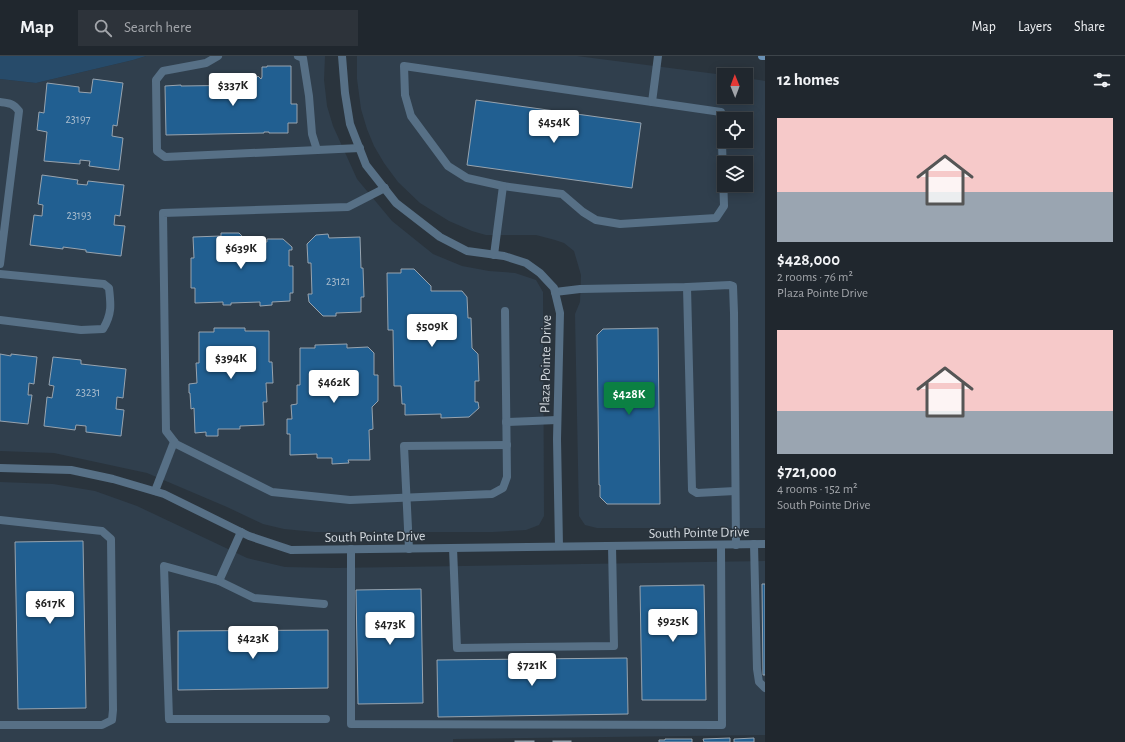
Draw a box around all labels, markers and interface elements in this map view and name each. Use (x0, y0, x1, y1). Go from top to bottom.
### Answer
search box (78, 10, 358, 46)
icon: search (92, 17, 114, 39)
text: Map (20, 18, 54, 37)
text: Search here (124, 20, 192, 35)
text: Map (971, 20, 996, 34)
text: Layers (1018, 20, 1052, 34)
text: Share (1074, 20, 1105, 34)
north arrow (717, 68, 753, 104)
map controls (717, 68, 753, 192)
icon: filters (1091, 69, 1113, 91)
text: 12 homes (777, 71, 839, 88)
pin: $337K (205, 73, 261, 107)
text: $337K (218, 79, 248, 92)
pin: $454K (526, 110, 582, 144)
button: locate (717, 112, 753, 148)
house number: 23197 (65, 113, 91, 125)
text: $454K (538, 116, 570, 129)
icon: home (909, 144, 981, 216)
button: layers (717, 156, 753, 192)
house number: 23193 (66, 209, 92, 221)
pin: $639K (213, 236, 269, 270)
text: $639K (225, 242, 257, 255)
text: $428,000 (777, 251, 840, 268)
text: 2 rooms · 76 m² (777, 271, 853, 284)
house number: 23121 (326, 275, 350, 287)
text: Plaza Pointe Drive (777, 287, 868, 300)
pin: $509K (404, 314, 460, 348)
street label: Plaza Pointe Drive (538, 315, 554, 413)
text: $509K (416, 320, 448, 333)
pin: $394K (203, 346, 259, 380)
text: $394K (215, 352, 247, 365)
icon: home (909, 356, 981, 428)
pin: $462K (306, 370, 362, 404)
text: $462K (318, 376, 350, 389)
pin: $428K (601, 382, 657, 416)
house number: 23231 (76, 386, 100, 398)
text: $428K (613, 388, 645, 401)
text: $721,000 (777, 463, 837, 480)
text: 4 rooms · 152 m² (777, 483, 858, 496)
text: South Pointe Drive (777, 499, 871, 512)
street label: South Pointe Drive (649, 525, 749, 541)
street label: South Pointe Drive (325, 529, 425, 545)
pin: $617K (22, 591, 78, 625)
text: $617K (35, 597, 65, 610)
pin: $925K (645, 609, 701, 643)
pin: $473K (362, 612, 418, 646)
text: $925K (657, 615, 689, 628)
text: $473K (374, 618, 406, 631)
pin: $423K (225, 626, 281, 660)
text: $423K (237, 632, 269, 645)
pin: $721K (504, 653, 560, 687)
text: $721K (517, 659, 547, 672)

